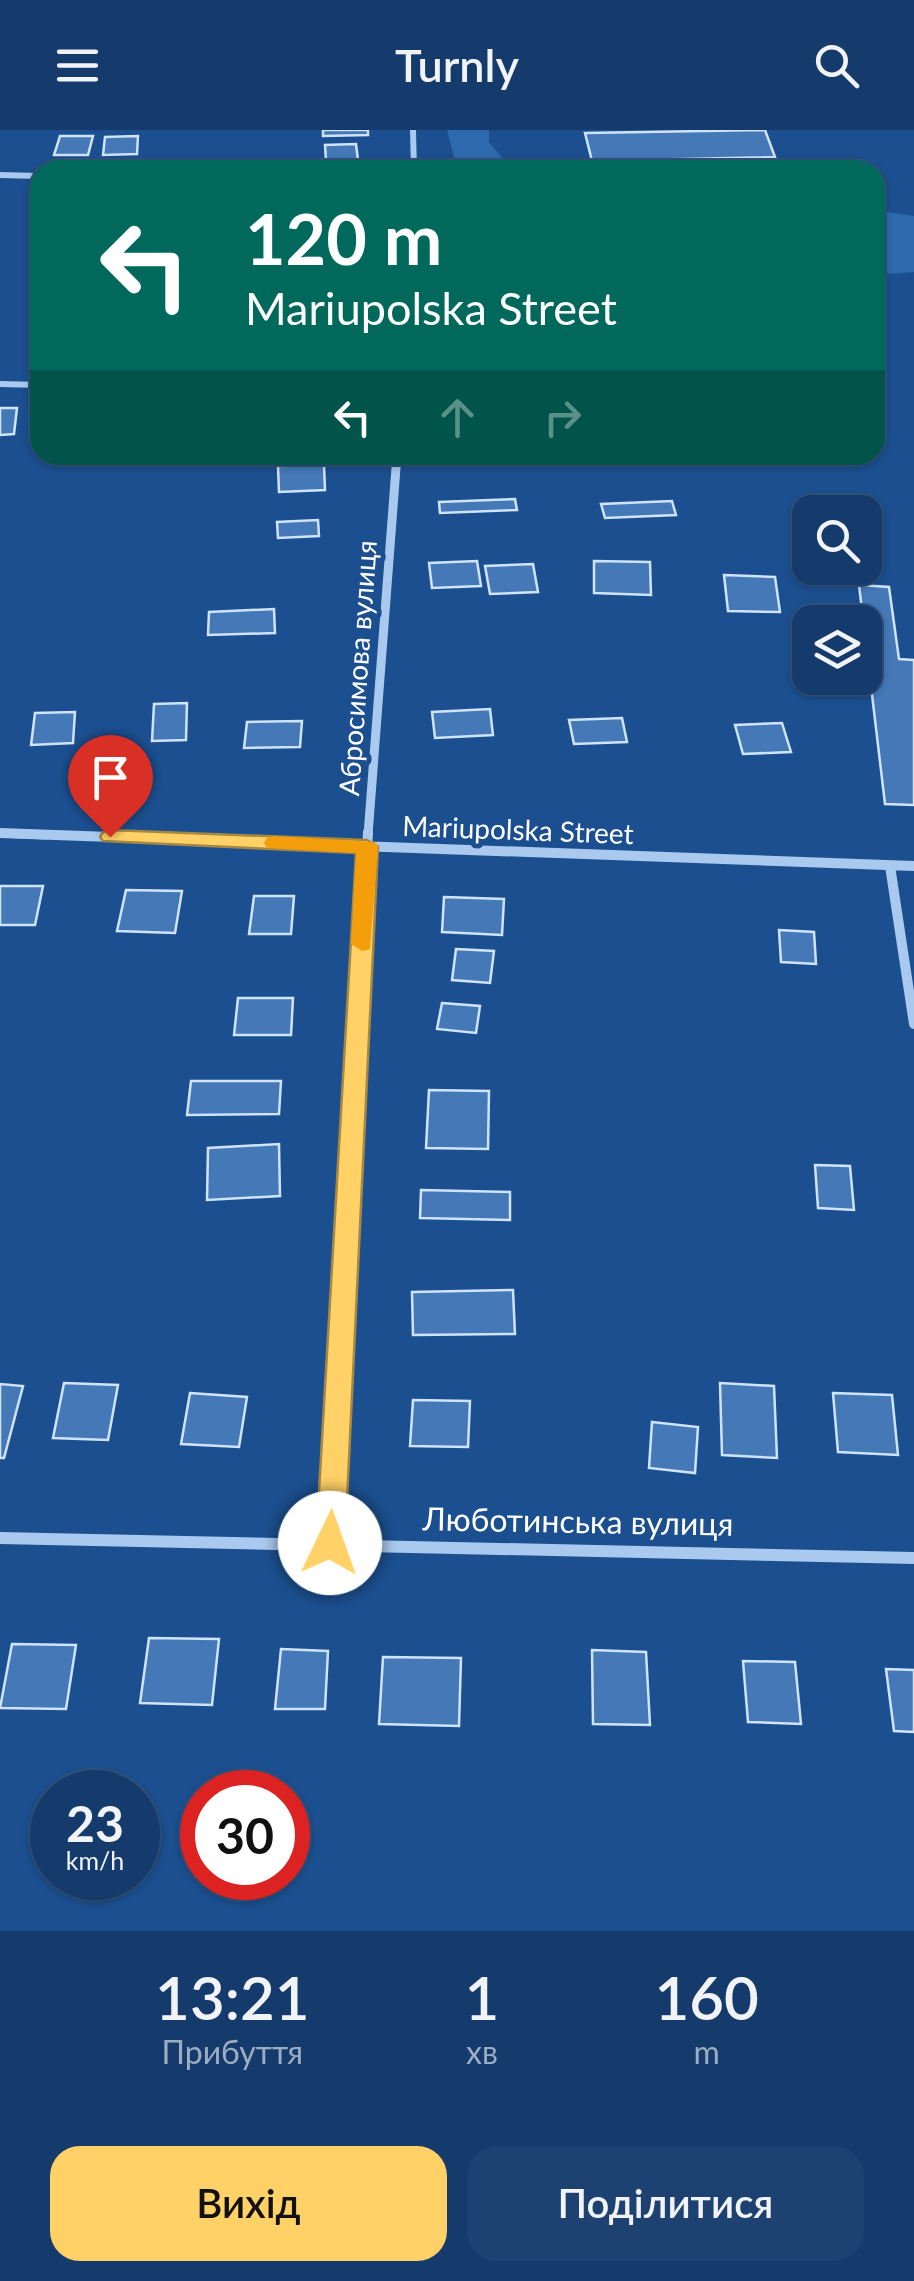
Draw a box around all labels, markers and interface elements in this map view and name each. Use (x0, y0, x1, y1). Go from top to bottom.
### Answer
icon: menu (50, 38, 105, 93)
text: Turnly (395, 38, 519, 92)
icon: search (809, 38, 864, 93)
text: 120 m (245, 196, 442, 280)
icon: left (80, 200, 210, 330)
text: Mariupolska Street (245, 281, 617, 335)
icon: left (325, 390, 380, 445)
icon: ahead (430, 390, 485, 445)
icon: right (535, 390, 590, 445)
map controls (792, 495, 882, 695)
button: search (792, 495, 882, 585)
street label: Абросимова вулиця (331, 539, 383, 797)
button: layers (792, 605, 882, 695)
pin (68, 735, 153, 838)
icon: arrive (83, 750, 138, 805)
street label: Mariupolska Street (402, 808, 634, 850)
position arrow (278, 1491, 382, 1595)
street label: Люботинська вулиця (421, 1498, 734, 1543)
speed limit sign: 30 (180, 1770, 310, 1900)
text: 23 (66, 1793, 124, 1853)
text: km/h (66, 1845, 124, 1875)
text: 13:21 (155, 1961, 310, 2033)
text: 1 (465, 1961, 499, 2033)
text: 160 (655, 1961, 759, 2033)
text: Прибуття (161, 2032, 303, 2071)
text: хв (466, 2032, 498, 2071)
text: m (694, 2032, 720, 2071)
button: Вихід (50, 2146, 447, 2261)
button: Поділитися (467, 2146, 864, 2261)

